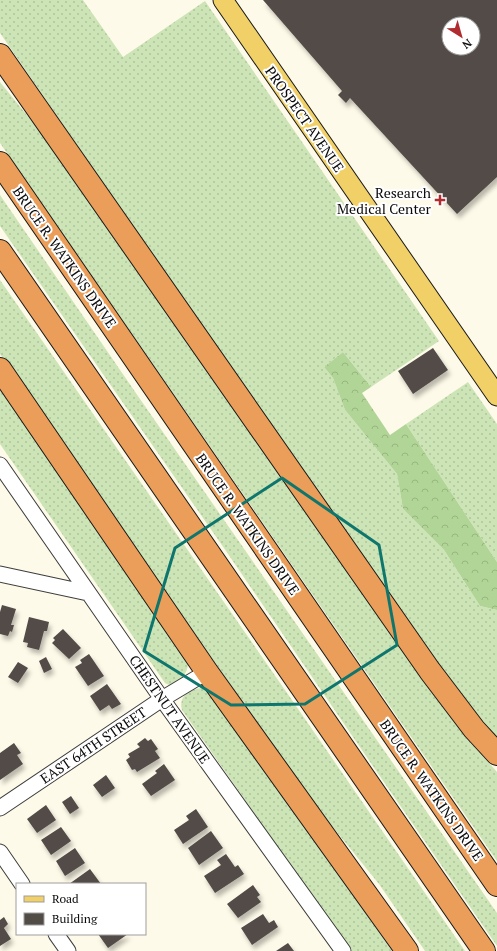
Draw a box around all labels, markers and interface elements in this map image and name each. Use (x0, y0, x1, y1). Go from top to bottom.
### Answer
north arrow (441, 16, 481, 56)
text: N (459, 36, 475, 52)
street label: PROSPECT AVENUE (261, 62, 349, 176)
street label: BRUCE R. WATKINS DRIVE (9, 182, 121, 332)
place label: Research Medical Center (337, 183, 432, 218)
marker: Research Medical Center (434, 194, 446, 206)
street label: BRUCE R. WATKINS DRIVE (192, 449, 304, 599)
street label: CHESTNUT AVENUE (125, 651, 215, 767)
street label: EAST 64TH STREET (36, 702, 150, 788)
street label: BRUCE R. WATKINS DRIVE (376, 715, 488, 865)
legend (16, 883, 146, 935)
text: Road (52, 891, 79, 906)
text: Building (52, 911, 98, 926)

